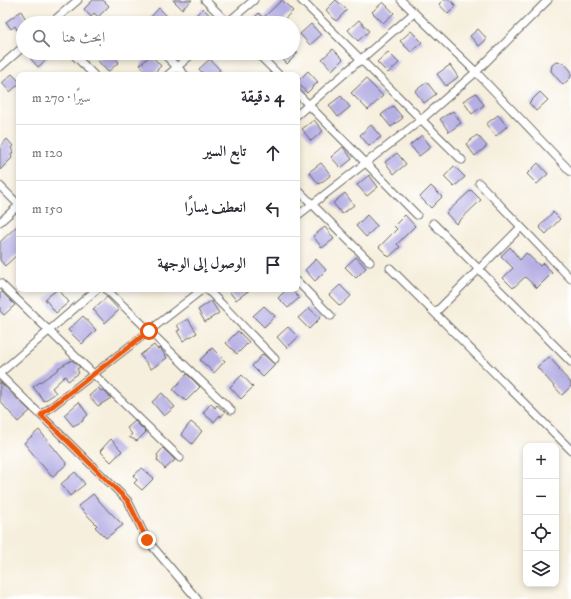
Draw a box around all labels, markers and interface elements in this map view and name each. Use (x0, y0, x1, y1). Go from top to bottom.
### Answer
search box (16, 16, 300, 60)
icon: search (30, 27, 52, 49)
text: ابحث هنا (62, 28, 105, 47)
text: 4 دقيقة (241, 86, 284, 108)
text: سيرًا · 270 m (32, 90, 91, 106)
text: تابع السير (204, 142, 246, 161)
icon: ahead (262, 142, 284, 164)
text: 120 m (32, 145, 63, 161)
text: انعطف يسارًا (185, 198, 246, 217)
icon: left (262, 198, 284, 220)
text: 150 m (32, 201, 63, 217)
text: الوصول إلى الوجهة (157, 254, 246, 273)
icon: arrive (262, 254, 284, 276)
route start (140, 322, 158, 340)
map controls (523, 443, 559, 587)
button: + (523, 443, 559, 479)
button: − (523, 479, 559, 515)
button: locate (523, 515, 559, 551)
route end (138, 531, 156, 549)
button: layers (523, 551, 559, 587)

